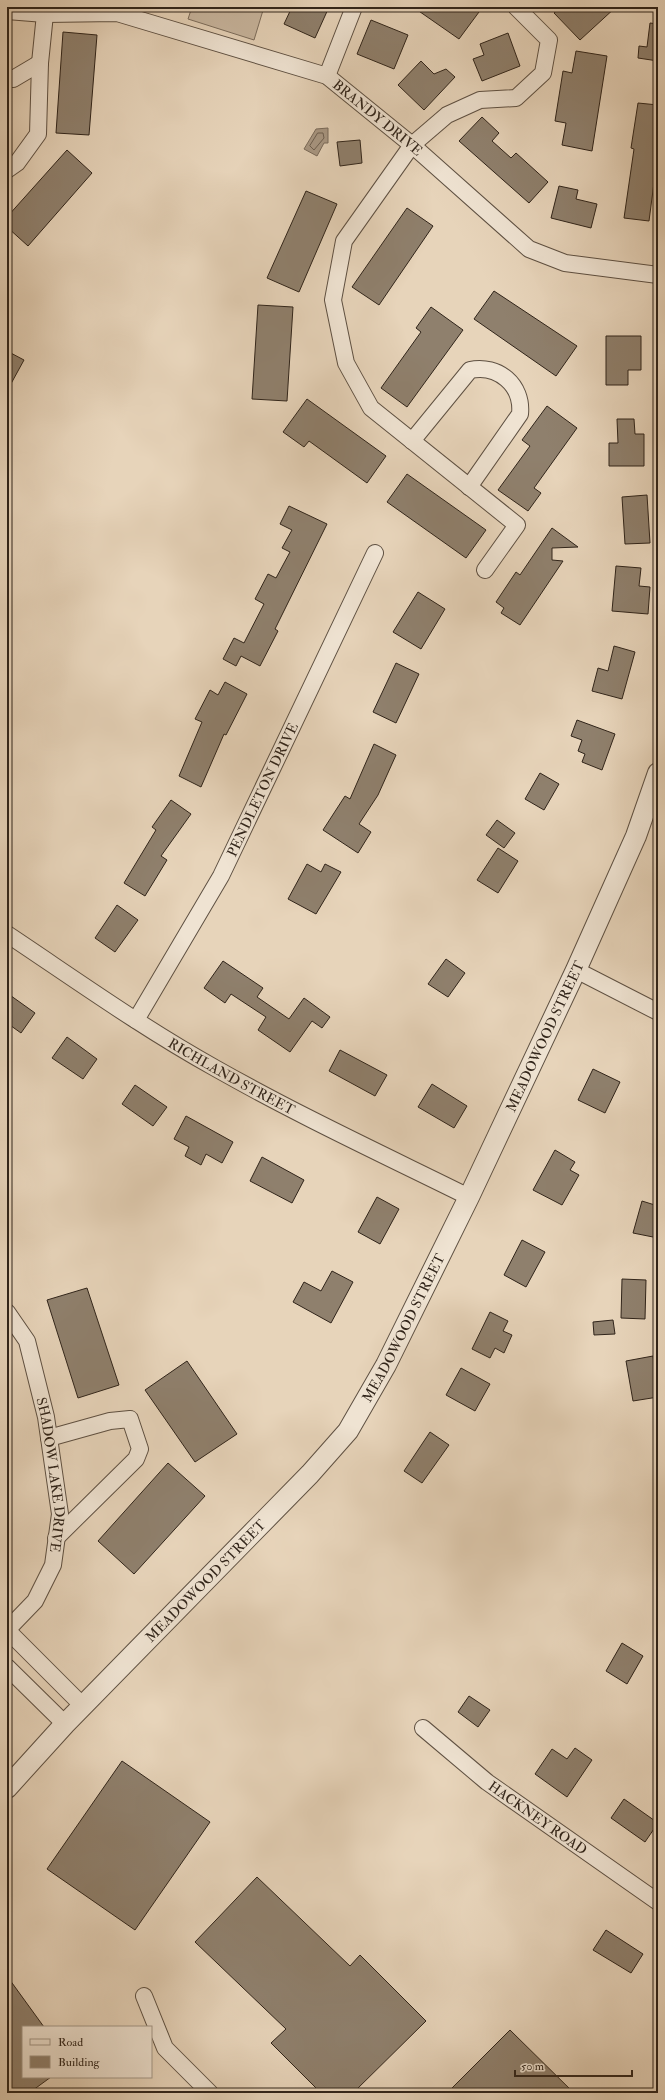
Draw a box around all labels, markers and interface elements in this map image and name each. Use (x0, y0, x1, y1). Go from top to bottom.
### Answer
street label: BRANDY DRIVE (329, 76, 426, 159)
street label: PENDLETON DRIVE (224, 720, 302, 859)
street label: MEADOWOOD STREET (502, 958, 588, 1115)
street label: RICHLAND STREET (165, 1035, 298, 1119)
street label: MEADOWOOD STREET (358, 1250, 449, 1405)
street label: SHADOW LAKE DRIVE (32, 1396, 68, 1554)
street label: MEADOWOOD STREET (142, 1516, 270, 1646)
street label: HACKNEY ROAD (485, 1778, 590, 1859)
legend (22, 2026, 152, 2078)
text: Road (58, 2035, 83, 2050)
scale bar (515, 2052, 632, 2078)
text: Building (58, 2055, 101, 2070)
text: 50 m (521, 2059, 545, 2074)

